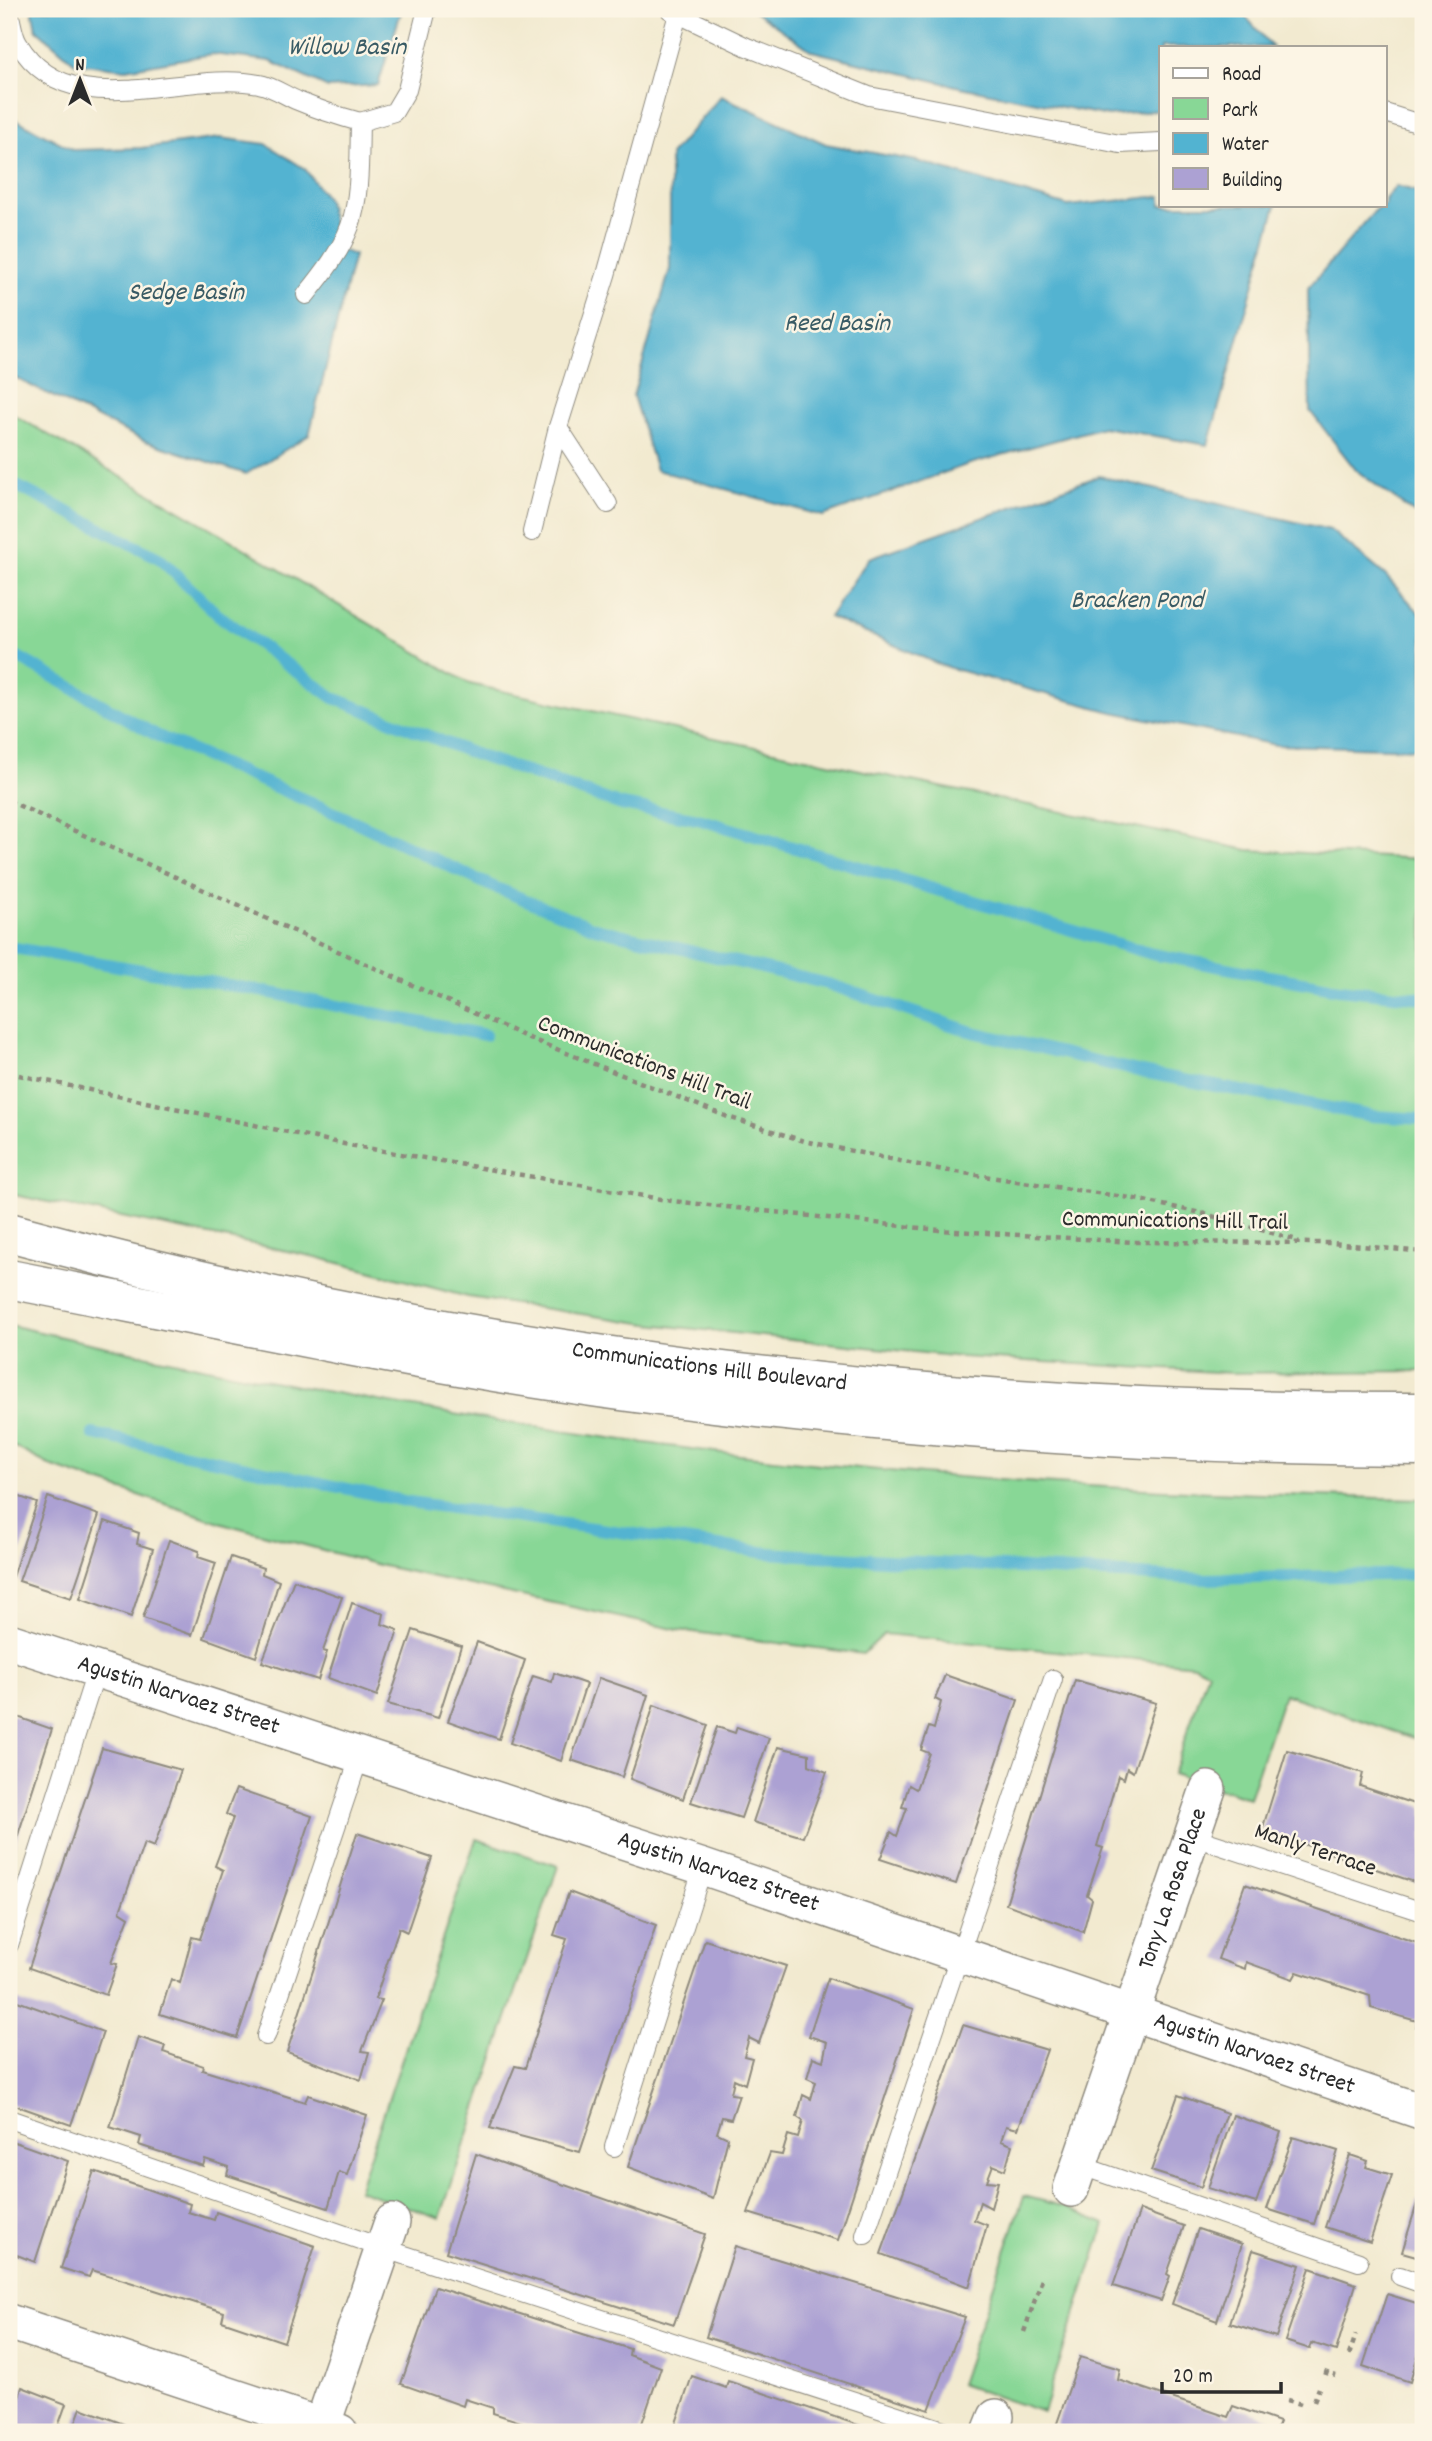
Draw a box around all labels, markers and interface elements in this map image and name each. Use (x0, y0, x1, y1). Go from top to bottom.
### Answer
water label: Willow Basin (288, 30, 407, 67)
north arrow (46, 46, 116, 116)
legend (1159, 46, 1386, 206)
text: N (75, 53, 85, 80)
text: Road (1222, 61, 1261, 91)
text: Park (1222, 97, 1258, 127)
text: Water (1222, 131, 1269, 161)
text: Building (1222, 167, 1282, 197)
water label: Sedge Basin (128, 275, 245, 312)
water label: Reed Basin (784, 306, 891, 343)
water label: Bracken Pond (1071, 583, 1206, 620)
street label: Communications Hill Trail (532, 1008, 756, 1121)
street label: Communications Hill Trail (1062, 1203, 1289, 1241)
street label: Communications Hill Boulevard (569, 1333, 848, 1402)
street label: Agustin Narvaez Street (73, 1647, 284, 1745)
street label: Tony La Rosa Place (1130, 1804, 1217, 1974)
street label: Manly Terrace (1249, 1815, 1381, 1887)
street label: Agustin Narvaez Street (613, 1823, 824, 1922)
street label: Agustin Narvaez Street (1149, 2004, 1359, 2105)
scale bar (1162, 2350, 1282, 2394)
text: 20 m (1173, 2363, 1213, 2393)

